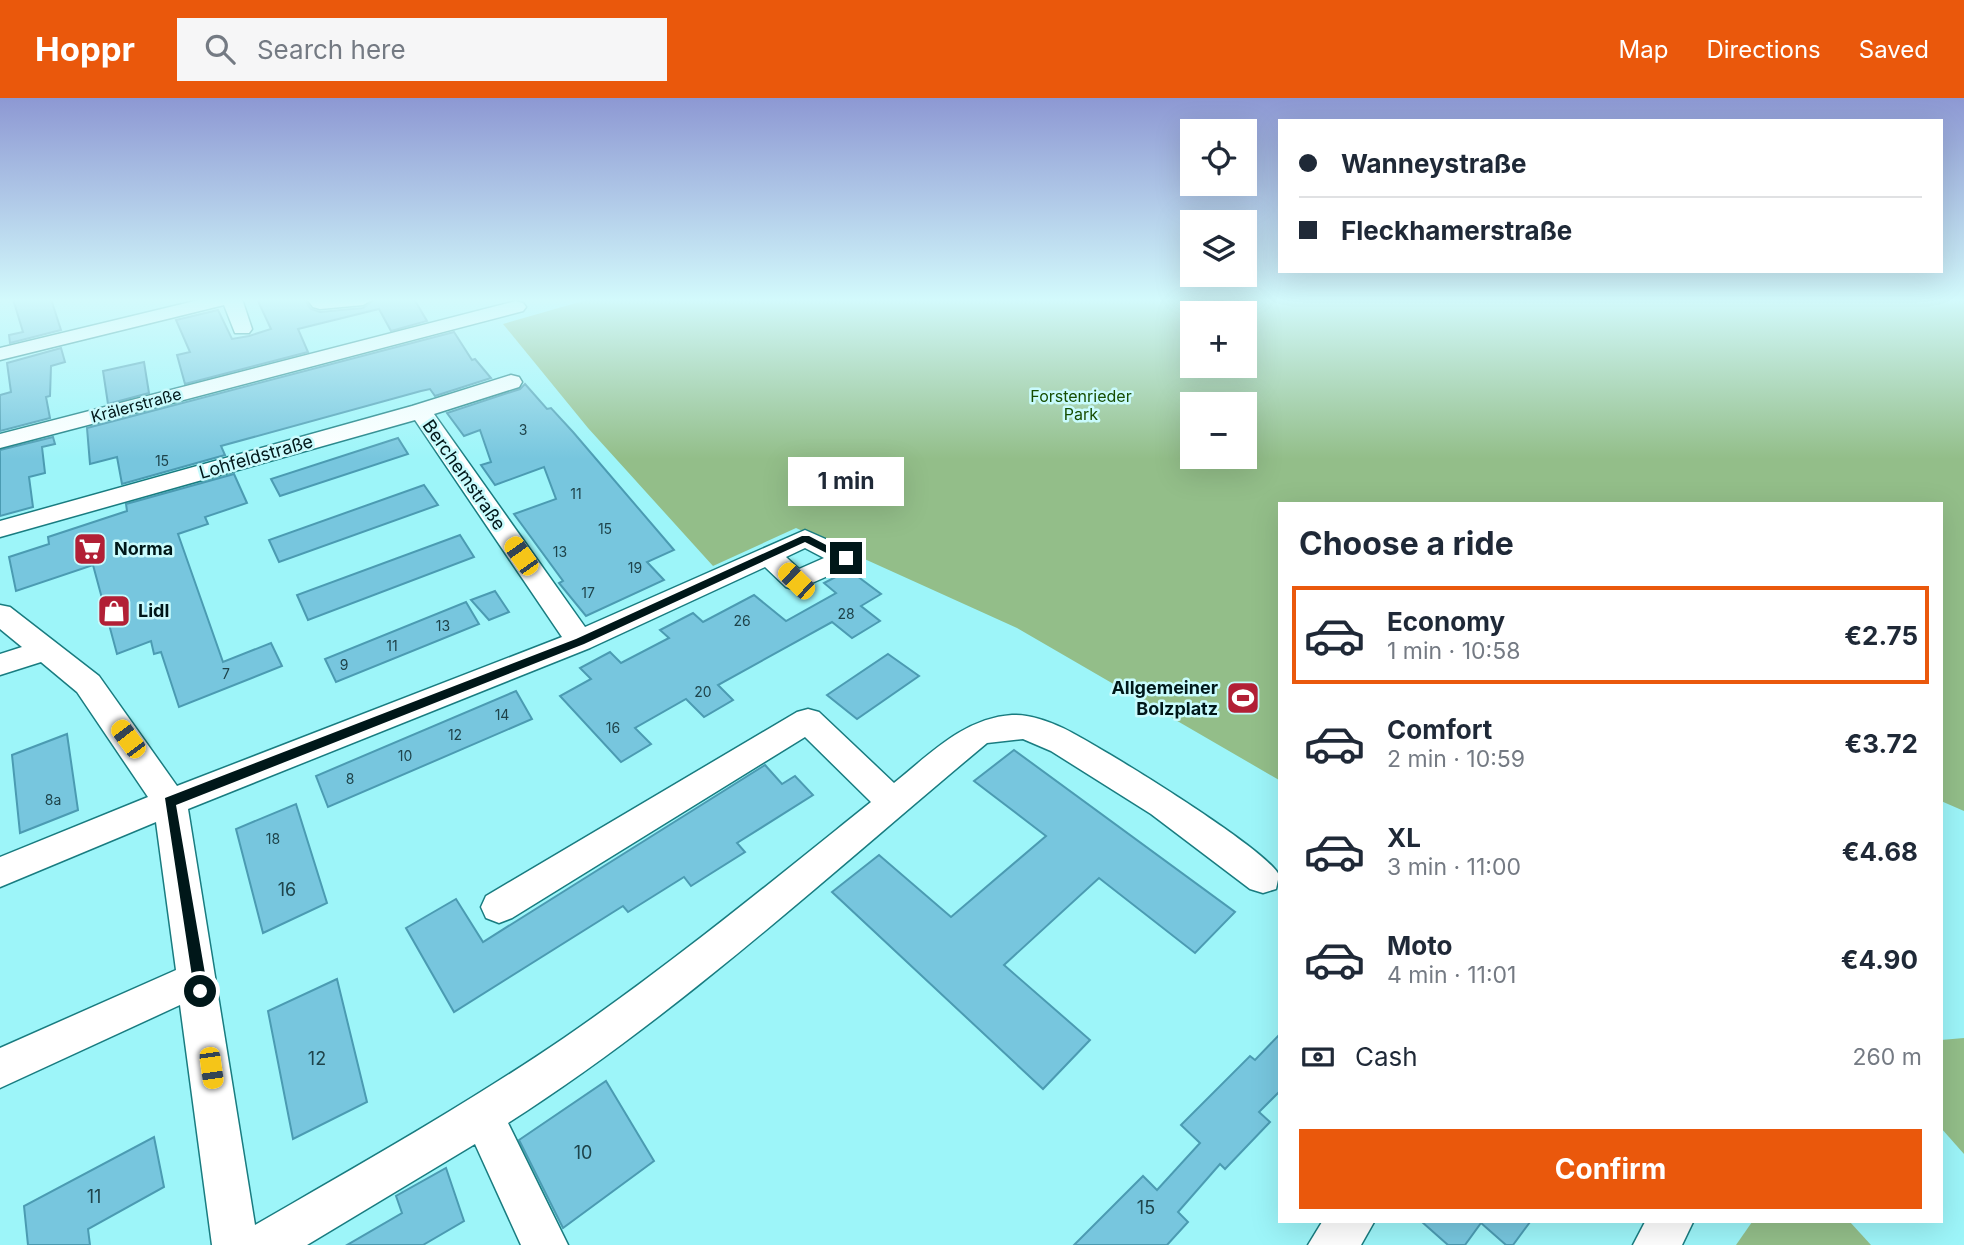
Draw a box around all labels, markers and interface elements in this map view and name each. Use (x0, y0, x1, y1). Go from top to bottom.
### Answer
search box (177, 18, 667, 81)
text: Hoppr (35, 29, 135, 69)
icon: search (201, 30, 239, 68)
text: Search here (257, 34, 406, 65)
text: Map (1619, 35, 1668, 64)
text: Directions (1706, 35, 1821, 64)
text: Saved (1859, 35, 1929, 64)
map controls (1180, 119, 1257, 469)
button: locate (1180, 119, 1257, 196)
text: Wanneystraße (1341, 148, 1527, 179)
button: layers (1180, 210, 1257, 287)
text: Fleckhamerstraße (1341, 215, 1572, 246)
button: + (1180, 301, 1257, 378)
street label: Krälerstraße (89, 383, 183, 427)
park label: Forstenrieder Park (1030, 386, 1132, 424)
button: − (1180, 392, 1257, 469)
street label: Berchemstraße (419, 416, 510, 534)
house number: 3 (519, 421, 527, 438)
street label: Lohfeldstraße (197, 430, 315, 483)
house number: 15 (155, 452, 169, 469)
callout: 1 min (788, 456, 904, 505)
text: 1 min (818, 467, 874, 495)
house number: 11 (570, 485, 582, 502)
house number: 15 (598, 520, 612, 537)
text: Choose a ride (1299, 524, 1514, 563)
supermarket icon: Norma (71, 530, 109, 568)
car (501, 533, 542, 579)
place label: Norma (114, 538, 173, 559)
route end (830, 542, 862, 574)
house number: 13 (553, 543, 567, 560)
house number: 19 (628, 559, 642, 576)
car (774, 559, 819, 603)
house number: 17 (581, 584, 595, 601)
shop icon: Lidl (95, 592, 133, 630)
place label: Lidl (138, 600, 169, 621)
icon: car (1303, 604, 1366, 667)
house number: 28 (837, 605, 855, 622)
text: Economy (1387, 606, 1505, 637)
house number: 26 (733, 612, 751, 629)
house number: 13 (436, 617, 450, 634)
text: €2.75 (1844, 620, 1918, 651)
house number: 11 (386, 637, 398, 654)
text: 1 min · 10:58 (1387, 637, 1520, 665)
house number: 9 (340, 656, 348, 673)
house number: 7 (222, 665, 230, 682)
place label: Allgemeiner Bolzplatz (1111, 677, 1218, 719)
sports icon: Allgemeiner Bolzplatz (1224, 679, 1262, 717)
house number: 20 (694, 683, 712, 700)
house number: 14 (495, 706, 509, 723)
icon: car (1303, 712, 1366, 775)
text: Comfort (1387, 714, 1492, 745)
car (107, 716, 150, 762)
house number: 16 (606, 719, 620, 736)
house number: 12 (448, 726, 462, 743)
text: €3.72 (1844, 728, 1918, 759)
text: 2 min · 10:59 (1387, 745, 1525, 773)
house number: 10 (398, 747, 412, 764)
house number: 8 (346, 770, 354, 787)
house number: 8a (45, 791, 61, 808)
icon: car (1303, 820, 1366, 883)
text: XL (1387, 822, 1421, 853)
house number: 18 (266, 830, 280, 847)
text: €4.68 (1842, 836, 1918, 867)
text: 3 min · 11:00 (1387, 853, 1521, 881)
house number: 16 (278, 879, 296, 900)
icon: car (1303, 928, 1366, 991)
text: Moto (1387, 930, 1452, 961)
text: €4.90 (1841, 944, 1918, 975)
text: 4 min · 11:01 (1387, 961, 1516, 989)
route start (184, 975, 216, 1007)
icon: cash (1299, 1038, 1337, 1076)
text: Cash (1355, 1041, 1418, 1072)
text: 260 m (1853, 1043, 1922, 1071)
car (198, 1046, 225, 1090)
house number: 12 (308, 1048, 326, 1069)
button: Confirm (1299, 1129, 1922, 1209)
house number: 10 (574, 1142, 592, 1163)
house number: 11 (87, 1186, 101, 1207)
house number: 15 (1137, 1197, 1155, 1218)

